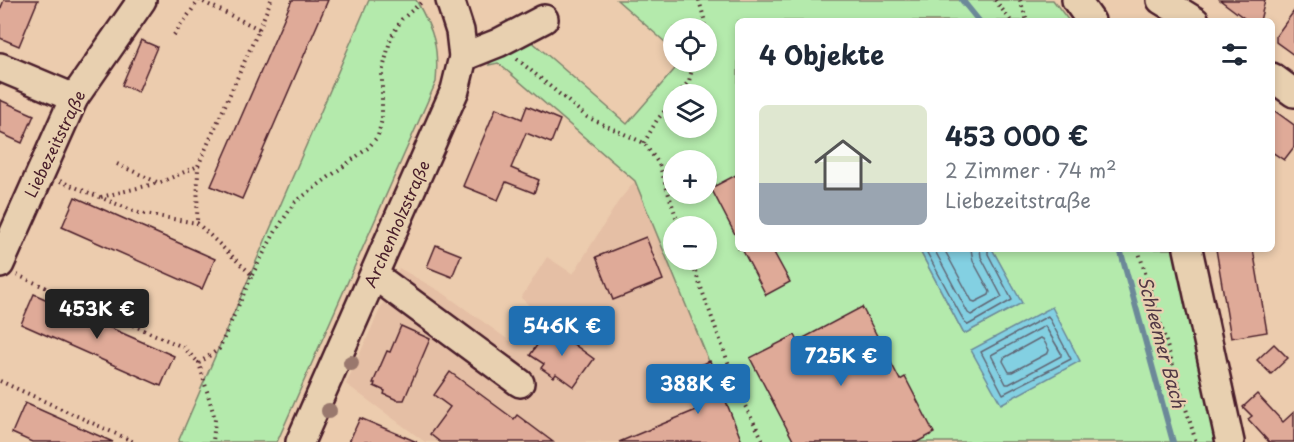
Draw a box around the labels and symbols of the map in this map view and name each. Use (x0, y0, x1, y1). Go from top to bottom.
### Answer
street label: Liebezeitstraße (18, 86, 90, 201)
street label: Archenholzstraße (357, 156, 435, 291)
water label: Schleemer Bach (1132, 273, 1193, 411)
pin: 453K € (48, 289, 146, 340)
pin: 546K € (513, 306, 611, 357)
pin: 725K € (792, 336, 890, 387)
pin: 388K € (649, 364, 747, 415)

